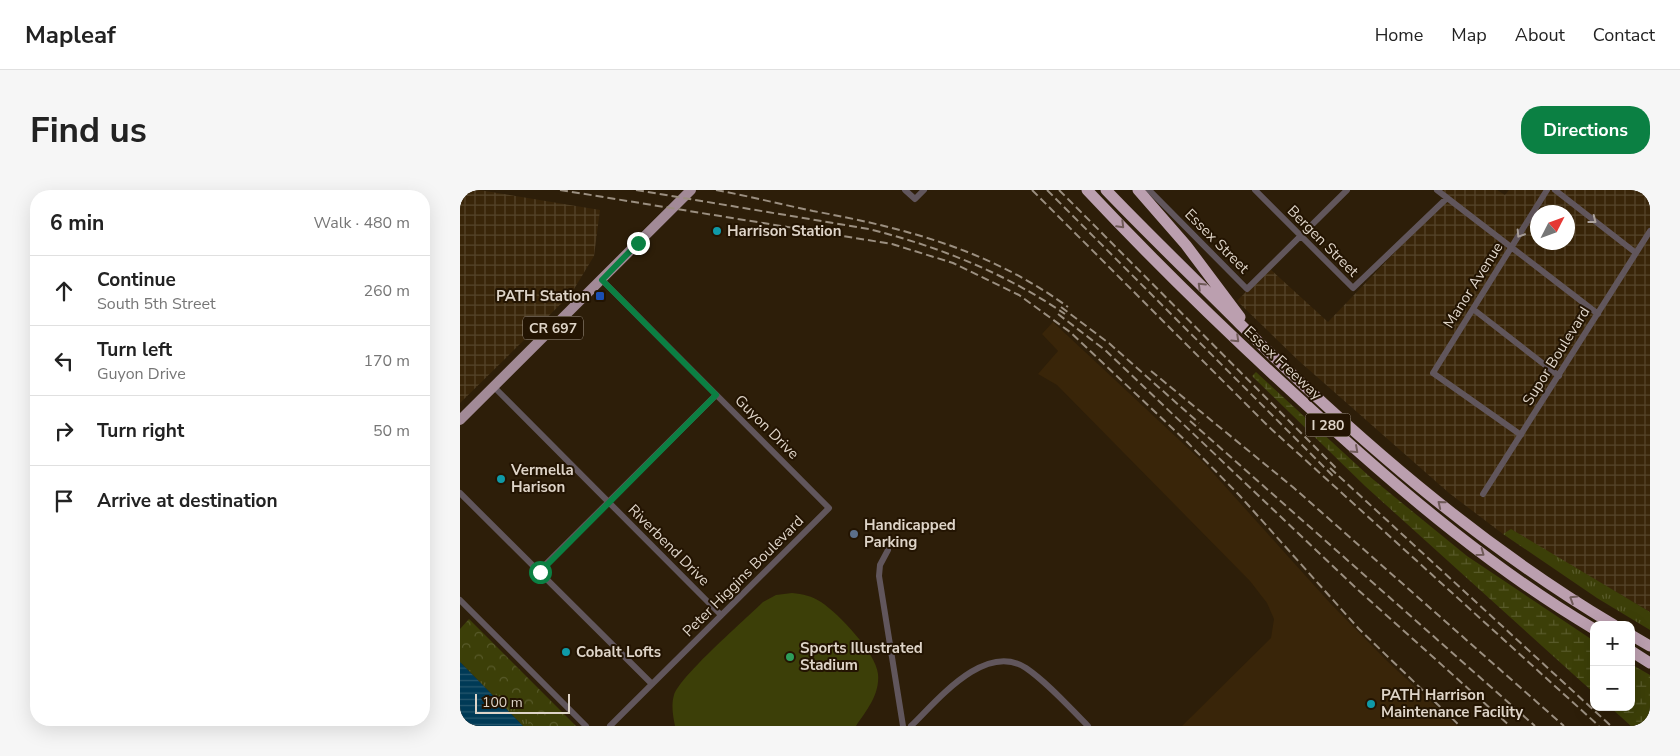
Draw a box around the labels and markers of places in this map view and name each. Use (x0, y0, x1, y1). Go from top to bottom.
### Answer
place label: Harrison Station (727, 221, 842, 241)
marker: Harrison Station (711, 225, 723, 237)
place label: PATH Station (496, 286, 590, 306)
marker: PATH Station (594, 290, 606, 302)
place label: Vermella Harison (510, 460, 574, 497)
marker: Vermella Harison (495, 473, 507, 485)
place label: Handicapped Parking (864, 515, 956, 552)
marker: Handicapped Parking (848, 528, 860, 540)
place label: Sports Illustrated Stadium (800, 638, 923, 675)
place label: Cobalt Lofts (576, 642, 661, 662)
marker: Cobalt Lofts (560, 646, 572, 658)
marker: Sports Illustrated Stadium (784, 651, 796, 663)
place label: PATH Harrison Maintenance Facility (1381, 685, 1523, 722)
marker: PATH Harrison Maintenance Facility (1365, 698, 1377, 710)

